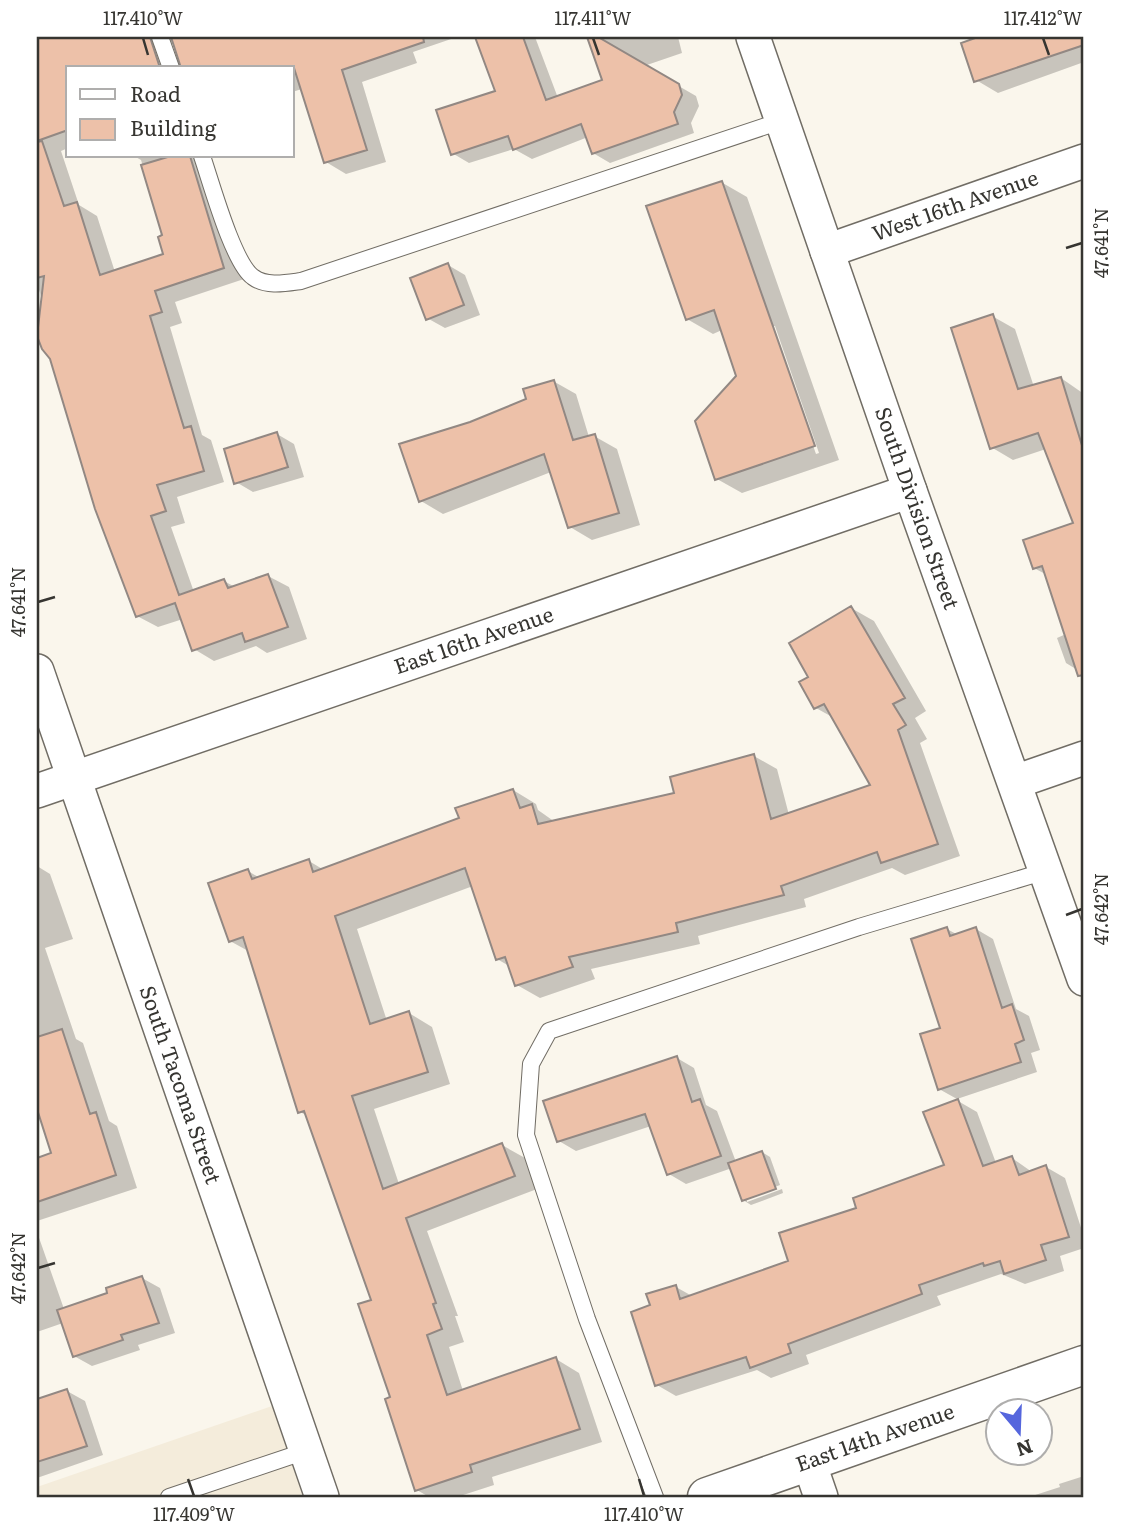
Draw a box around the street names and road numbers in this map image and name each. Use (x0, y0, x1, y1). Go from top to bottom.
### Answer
street label: West 16th Avenue (867, 160, 1042, 247)
street label: South Division Street (869, 402, 969, 614)
street label: East 16th Avenue (389, 597, 557, 680)
street label: South Tacoma Street (134, 981, 231, 1188)
street label: East 14th Avenue (791, 1394, 958, 1478)

